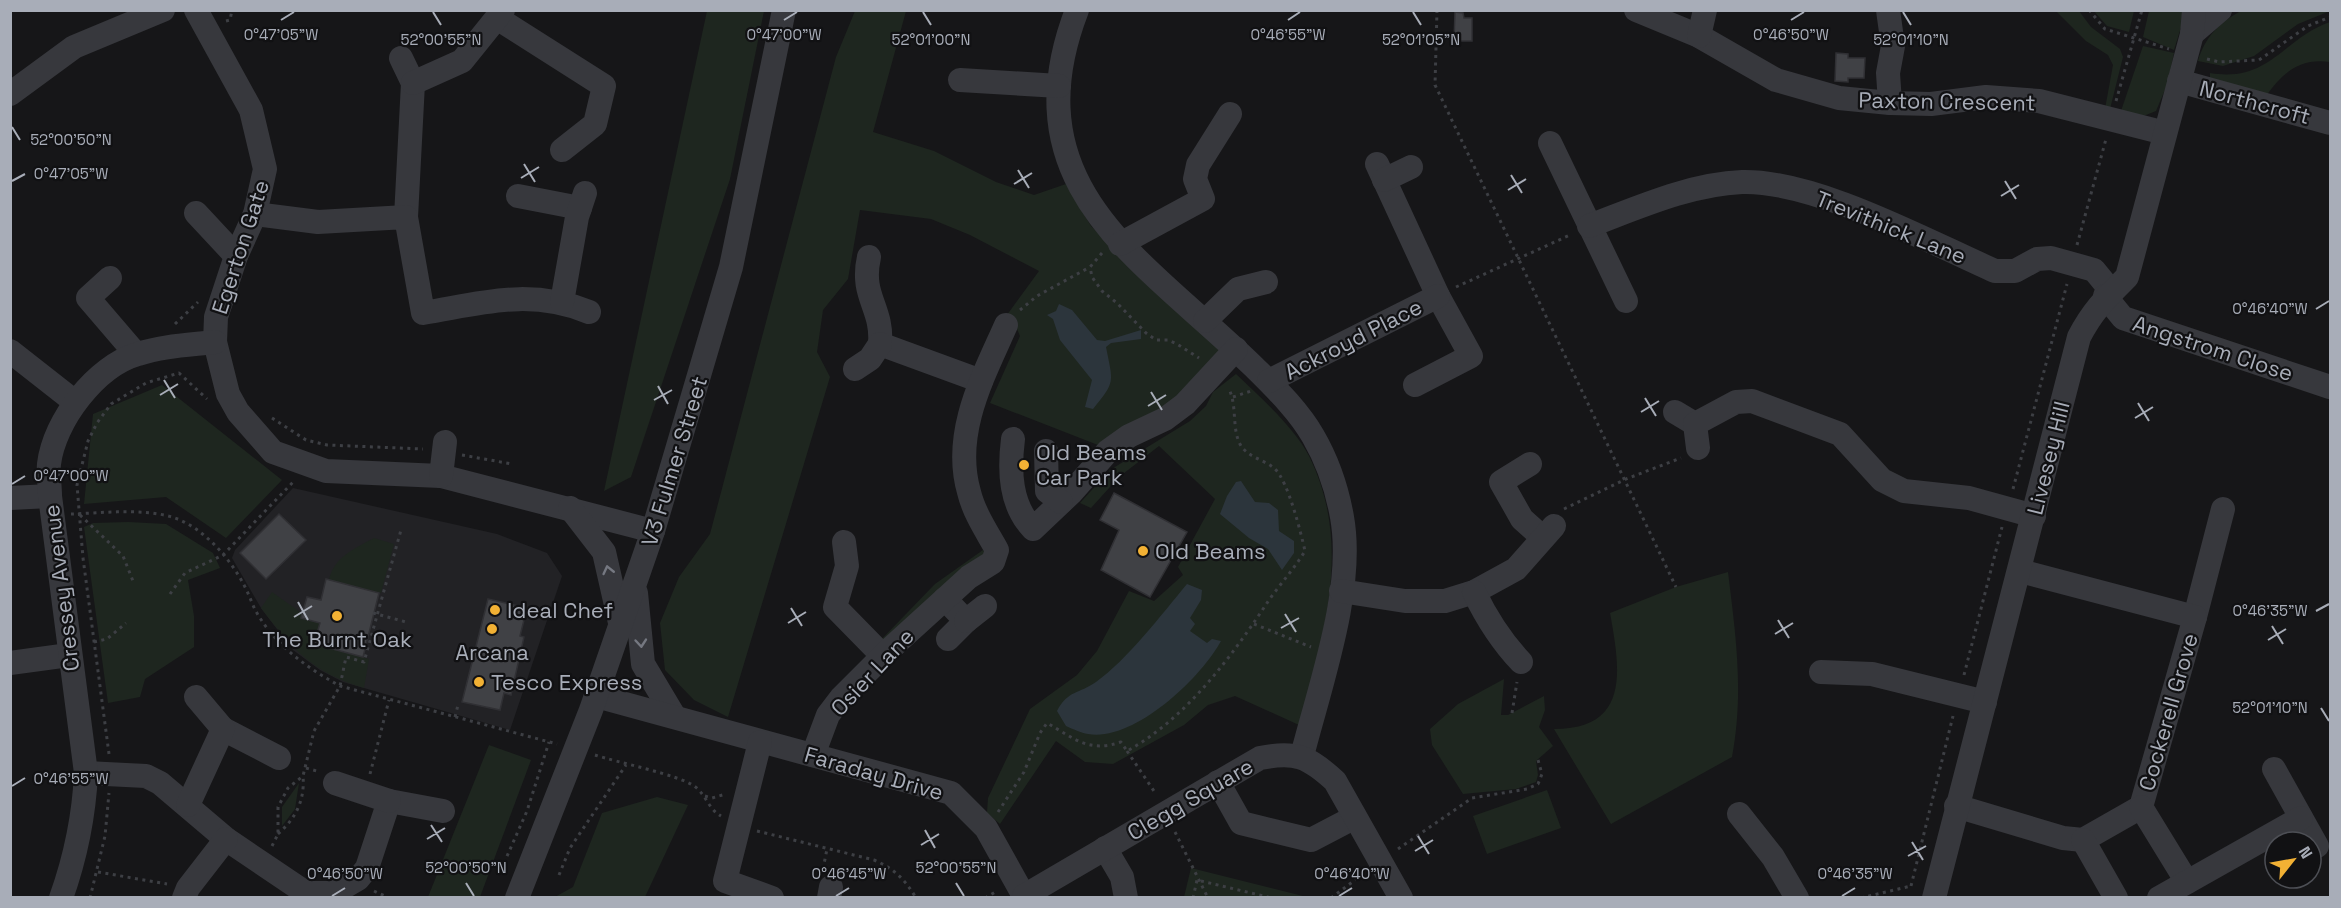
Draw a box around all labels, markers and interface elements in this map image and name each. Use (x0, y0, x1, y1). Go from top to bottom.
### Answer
text: 0°47'05"W (244, 25, 318, 44)
text: 0°47'00"W (746, 25, 822, 44)
text: 0°46'55"W (1250, 25, 1326, 44)
text: 0°46'50"W (1753, 25, 1829, 44)
text: 52°00'55"N (401, 30, 481, 49)
text: 52°01'00"N (892, 30, 970, 49)
text: 52°01'05"N (1382, 30, 1460, 49)
text: 52°01'10"N (1873, 30, 1949, 49)
street label: Northcroft (2196, 74, 2314, 130)
street label: Paxton Crescent (1858, 85, 2036, 117)
text: 52°00'50"N (30, 130, 112, 149)
text: 0°47'05"W (34, 164, 108, 183)
street label: Egerton Gate (205, 176, 275, 318)
street label: Trevithick Lane (1812, 184, 1970, 270)
street label: Ackroyd Place (1279, 292, 1427, 386)
text: 0°46'40"W (2232, 299, 2308, 318)
street label: Angstrom Close (2129, 309, 2297, 387)
street label: V3 Fulmer Street (635, 373, 713, 549)
street label: Livesey Hill (2020, 398, 2076, 518)
place label: Old Beams Car Park (1036, 438, 1147, 491)
marker: Old Beams Car Park (1017, 458, 1031, 472)
text: 0°47'00"W (33, 466, 109, 485)
street label: Cressey Avenue (37, 503, 85, 673)
place label: Old Beams (1155, 537, 1266, 565)
marker: Old Beams (1136, 544, 1150, 558)
one-way arrow (602, 565, 615, 575)
place label: Ideal Chef (507, 596, 613, 624)
text: 0°46'35"W (2232, 601, 2308, 620)
marker: Ideal Chef (488, 603, 502, 617)
marker: The Burnt Oak (330, 609, 344, 623)
marker: Arcana (485, 622, 499, 636)
street label: Osier Lane (824, 622, 920, 722)
place label: The Burnt Oak (262, 625, 412, 653)
street label: Cockerell Grove (2132, 630, 2204, 794)
place label: Arcana (455, 638, 529, 666)
one-way arrow (634, 639, 647, 648)
place label: Tesco Express (491, 668, 642, 696)
marker: Tesco Express (472, 675, 486, 689)
text: 52°01'10"N (2232, 698, 2308, 717)
street label: Faraday Drive (801, 740, 947, 806)
street label: Clegg Square (1122, 752, 1258, 846)
text: 0°46'55"W (33, 769, 109, 788)
north arrow (2263, 830, 2323, 890)
text: N (2294, 843, 2317, 863)
text: 52°00'50"N (425, 858, 507, 877)
text: 52°00'55"N (916, 858, 996, 877)
text: 0°46'50"W (307, 864, 383, 883)
text: 0°46'45"W (812, 864, 886, 883)
text: 0°46'40"W (1314, 864, 1390, 883)
text: 0°46'35"W (1817, 864, 1893, 883)

